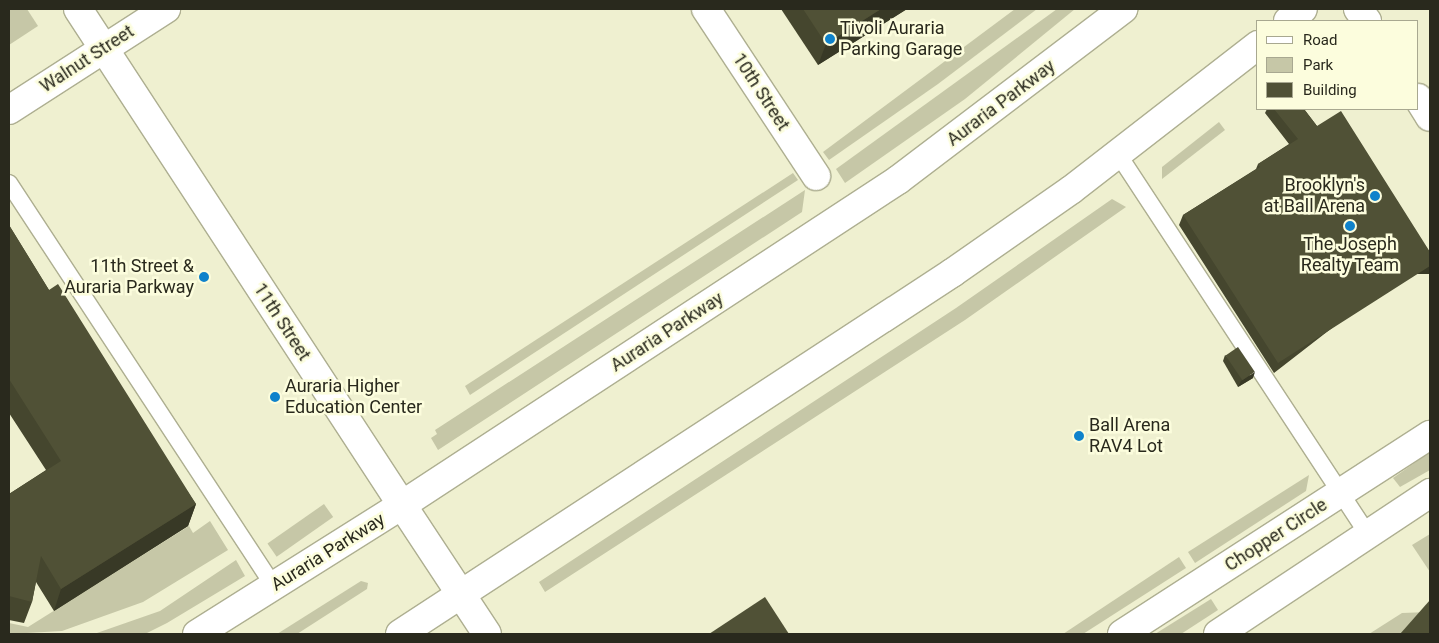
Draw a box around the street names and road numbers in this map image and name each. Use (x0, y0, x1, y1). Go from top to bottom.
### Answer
street label: Walnut Street (36, 21, 138, 97)
street label: 10th Street (728, 49, 794, 135)
street label: Auraria Parkway (943, 55, 1059, 151)
street label: 11th Street (249, 279, 315, 365)
street label: Auraria Parkway (607, 288, 727, 376)
street label: Chopper Circle (1221, 494, 1331, 576)
street label: Auraria Parkway (267, 508, 389, 596)

